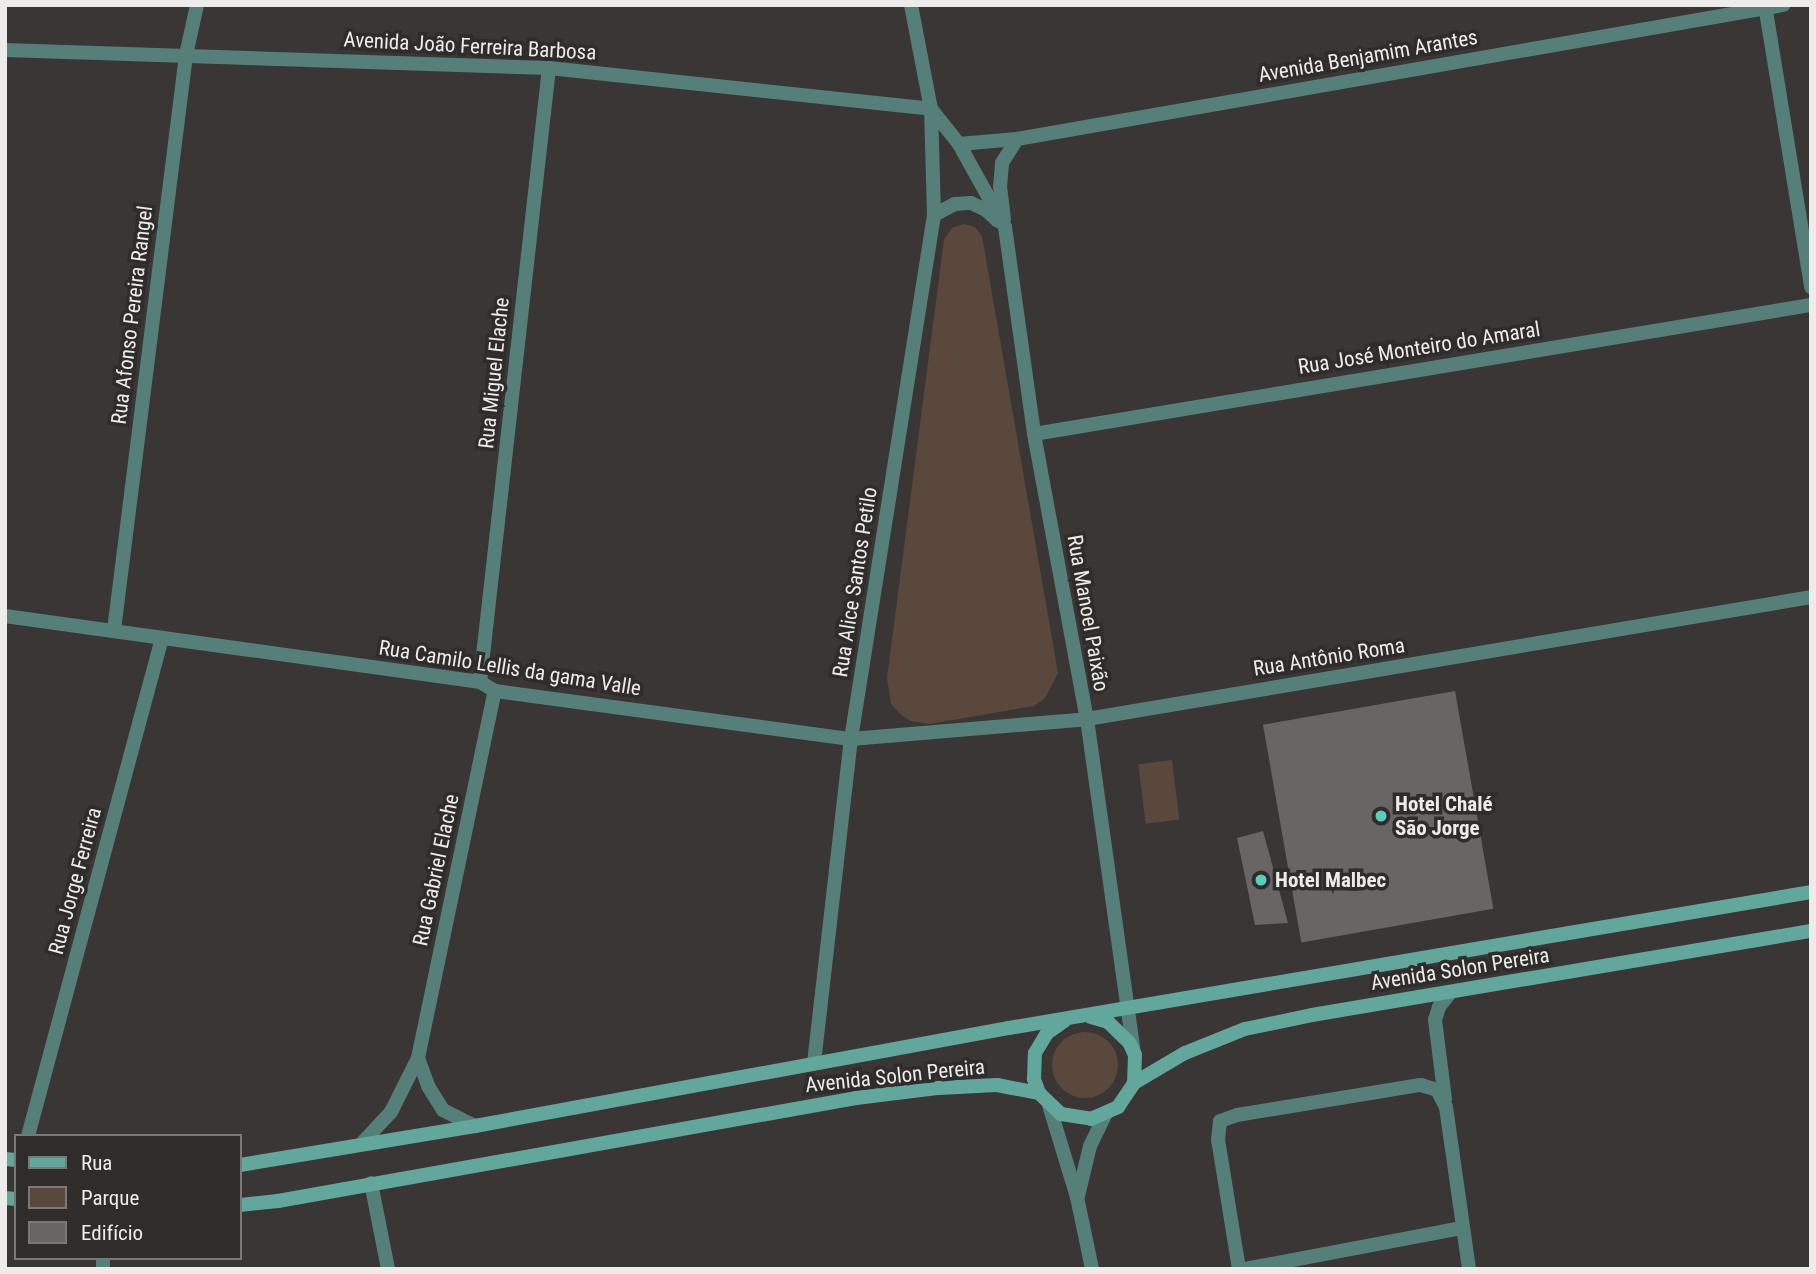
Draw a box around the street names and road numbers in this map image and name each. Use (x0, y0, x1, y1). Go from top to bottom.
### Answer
street label: Avenida Benjamim Arantes (1256, 24, 1480, 88)
street label: Avenida João Ferreira Barbosa (343, 27, 597, 65)
street label: Rua Afonso Pereira Rangel (106, 204, 158, 426)
street label: Rua Miguel Elache (474, 296, 514, 450)
street label: Rua José Monteiro do Amaral (1296, 316, 1542, 380)
street label: Rua Alice Santos Petilo (828, 485, 882, 679)
street label: Rua Manoel Paixão (1062, 533, 1114, 693)
street label: Rua Antônio Roma (1252, 633, 1406, 681)
street label: Rua Camilo Lellis da gama Valle (377, 635, 643, 701)
street label: Rua Gabriel Elache (408, 792, 464, 948)
street label: Rua Jorge Ferreira (43, 805, 107, 957)
street label: Avenida Solon Pereira (1369, 942, 1551, 996)
street label: Avenida Solon Pereira (804, 1054, 986, 1098)

